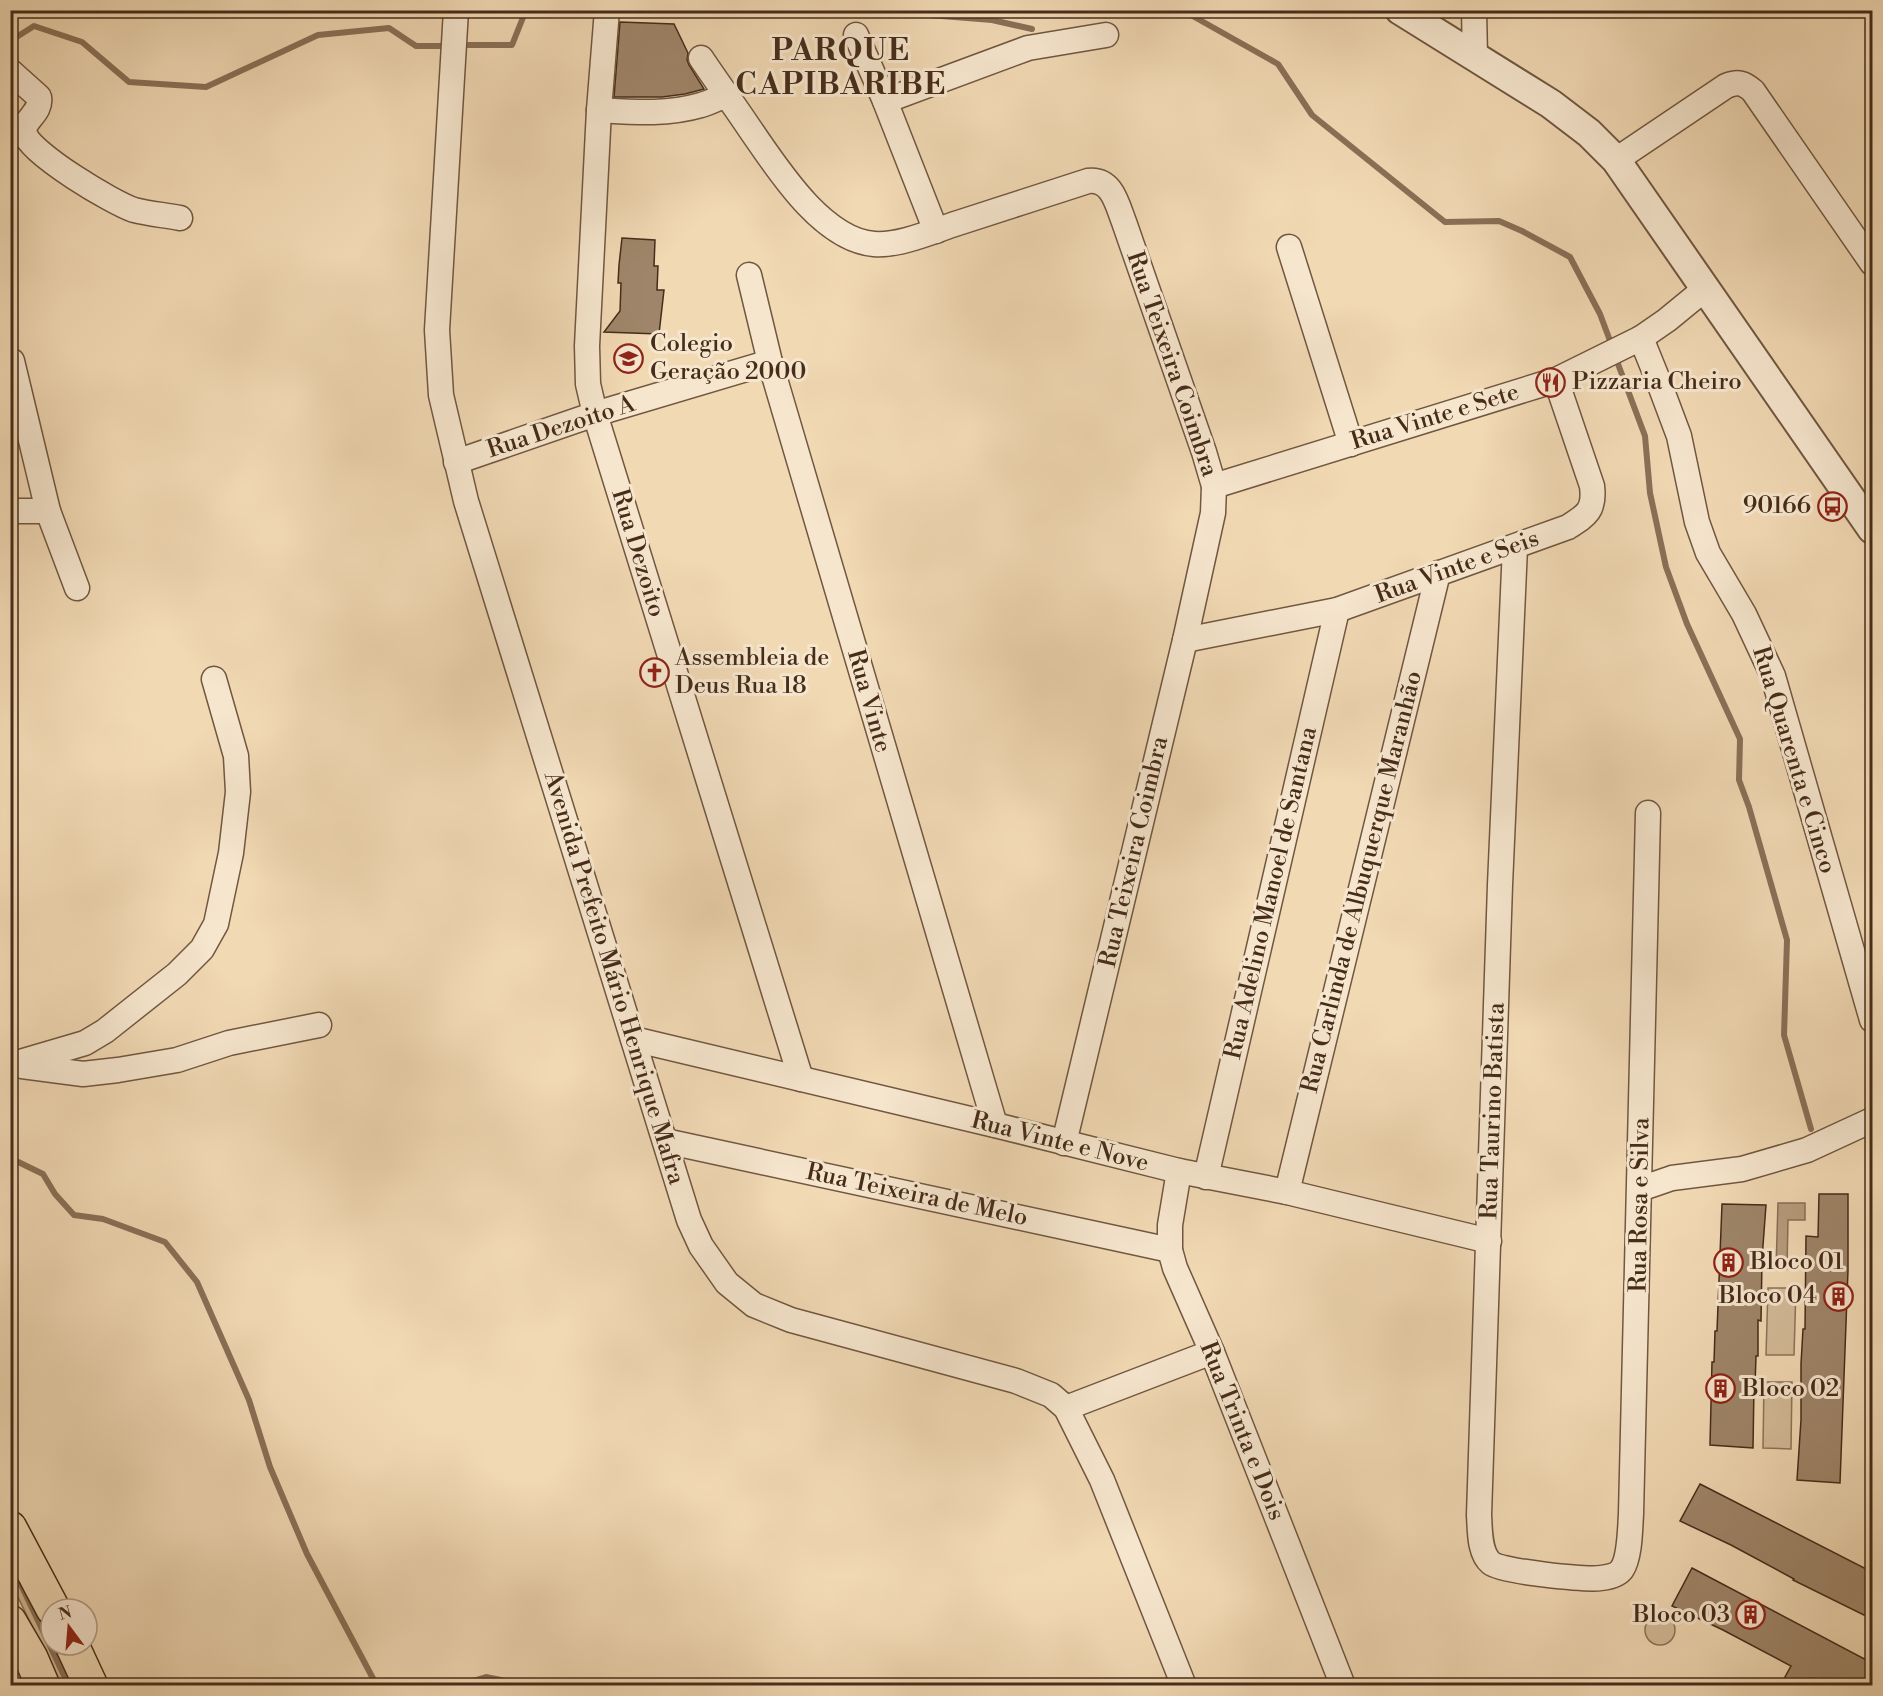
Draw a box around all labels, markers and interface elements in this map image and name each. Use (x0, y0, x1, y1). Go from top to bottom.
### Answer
district label: PARQUE CAPIBARIBE (735, 32, 947, 104)
street label: Rua Teixeira Coimbra (1119, 247, 1225, 481)
place label: Colegio Geração 2000 (650, 329, 806, 387)
school or university icon: Colegio Geração 2000 (613, 342, 645, 374)
restaurant icon: Pizzaria Cheiro (1535, 366, 1567, 398)
place label: Pizzaria Cheiro (1572, 367, 1742, 397)
street label: Rua Vinte e Sete (1347, 377, 1523, 457)
street label: Rua Dezoito A (483, 389, 639, 465)
street label: Rua Dezoito (604, 485, 672, 621)
bus stop icon: 90166 (1816, 490, 1848, 522)
place label: 90166 (1743, 491, 1811, 521)
street label: Rua Vinte e Seis (1371, 523, 1543, 611)
place label: Assembleia de Deus Rua 18 (674, 643, 829, 701)
street label: Rua Quarenta e Cinco (1745, 643, 1843, 877)
street label: Rua Vinte (840, 646, 898, 756)
church icon: Assembleia de Deus Rua 18 (638, 656, 670, 688)
street label: Rua Carlinda de Albuquerque Maranhão (1295, 668, 1429, 1096)
street label: Rua Adelino Manoel de Santana (1218, 723, 1324, 1062)
street label: Rua Teixeira Coimbra (1093, 733, 1175, 970)
street label: Avenida Prefeito Mário Henrique Mafra (536, 767, 691, 1189)
street label: Rua Taurino Batista (1474, 1001, 1512, 1220)
street label: Rua Vinte e Nove (968, 1105, 1152, 1179)
street label: Rua Rosa e Silva (1623, 1116, 1657, 1293)
street label: Rua Teixeira de Melo (803, 1157, 1031, 1233)
building icon: Bloco 01 (1713, 1246, 1745, 1278)
place label: Bloco 01 (1749, 1247, 1844, 1277)
building icon: Bloco 04 (1822, 1280, 1854, 1312)
place label: Bloco 04 (1718, 1281, 1817, 1311)
street label: Rua Trinta e Dois (1193, 1337, 1291, 1525)
building icon: Bloco 02 (1705, 1373, 1737, 1405)
place label: Bloco 02 (1741, 1374, 1839, 1404)
north arrow (39, 1597, 99, 1657)
building icon: Bloco 03 (1735, 1599, 1767, 1631)
place label: Bloco 03 (1632, 1600, 1730, 1630)
text: N (56, 1602, 74, 1625)

